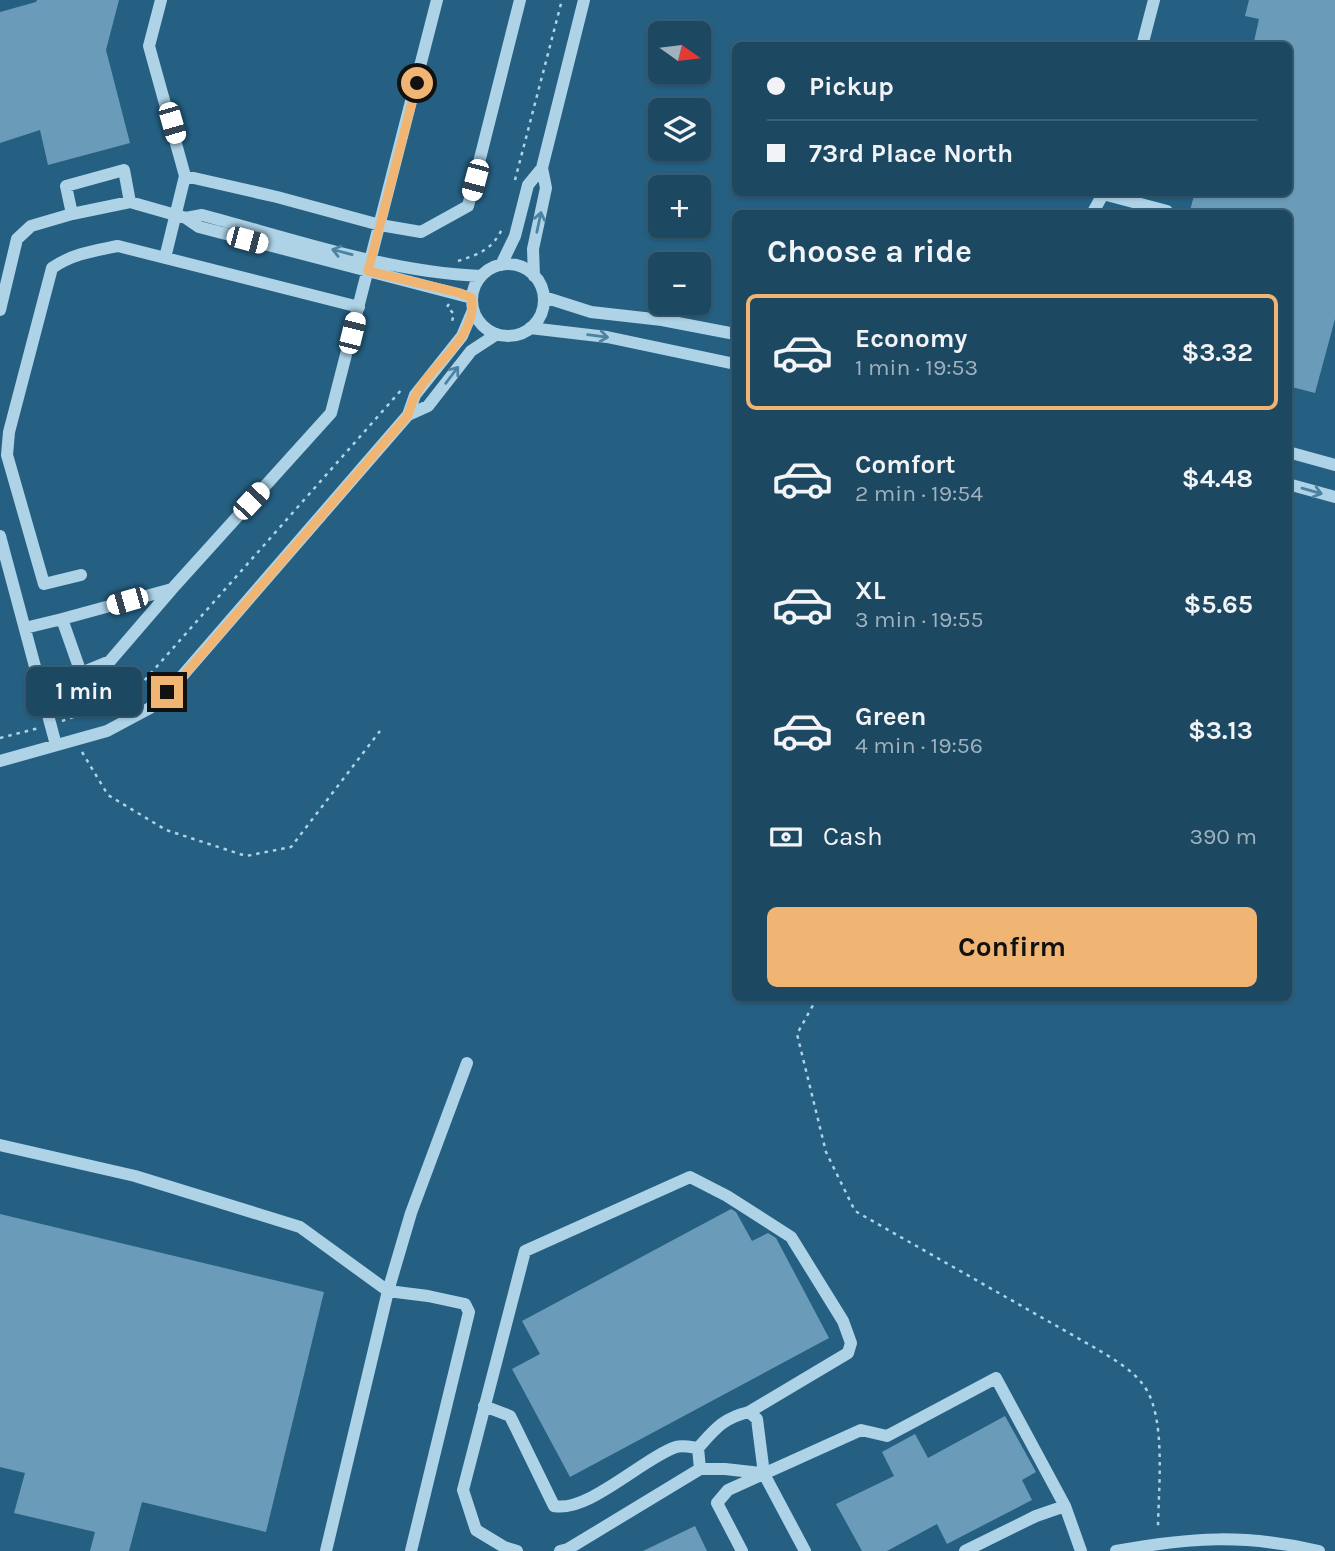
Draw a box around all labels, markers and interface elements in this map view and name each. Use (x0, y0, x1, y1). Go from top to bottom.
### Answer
north arrow (648, 21, 710, 84)
map controls (648, 21, 711, 315)
route start (401, 67, 433, 99)
text: Pickup (809, 71, 894, 102)
button: layers (648, 98, 711, 161)
car (157, 100, 188, 146)
text: 73rd Place North (809, 138, 1013, 169)
car (460, 157, 491, 203)
button: + (648, 175, 711, 238)
one-way arrow (532, 211, 546, 234)
car (224, 224, 271, 256)
text: Choose a ride (767, 233, 972, 270)
one-way arrow (331, 245, 354, 258)
button: − (648, 252, 711, 315)
car (337, 310, 368, 356)
icon: car (771, 321, 834, 384)
text: Economy (855, 323, 967, 354)
one-way arrow (586, 329, 609, 342)
text: $3.32 (1181, 337, 1253, 368)
text: 1 min · 19:53 (855, 354, 978, 381)
one-way arrow (445, 366, 460, 385)
icon: car (771, 447, 834, 510)
text: Comfort (855, 449, 956, 480)
text: $4.48 (1182, 463, 1253, 494)
car (229, 478, 274, 524)
text: 2 min · 19:54 (855, 480, 983, 507)
one-way arrow (1300, 485, 1322, 498)
icon: car (771, 573, 834, 636)
text: XL (855, 575, 886, 606)
car (104, 585, 151, 617)
text: $5.65 (1183, 589, 1253, 620)
text: 3 min · 19:55 (855, 606, 984, 633)
callout: 1 min (27, 668, 142, 716)
route end (151, 676, 183, 708)
text: 1 min (55, 678, 113, 705)
icon: car (771, 699, 834, 762)
text: Green (855, 701, 927, 732)
text: $3.13 (1188, 715, 1253, 746)
text: 4 min · 19:56 (855, 732, 983, 759)
icon: cash (767, 818, 805, 856)
text: Cash (823, 821, 883, 852)
text: 390 m (1189, 823, 1257, 850)
button: Confirm (767, 907, 1257, 987)

